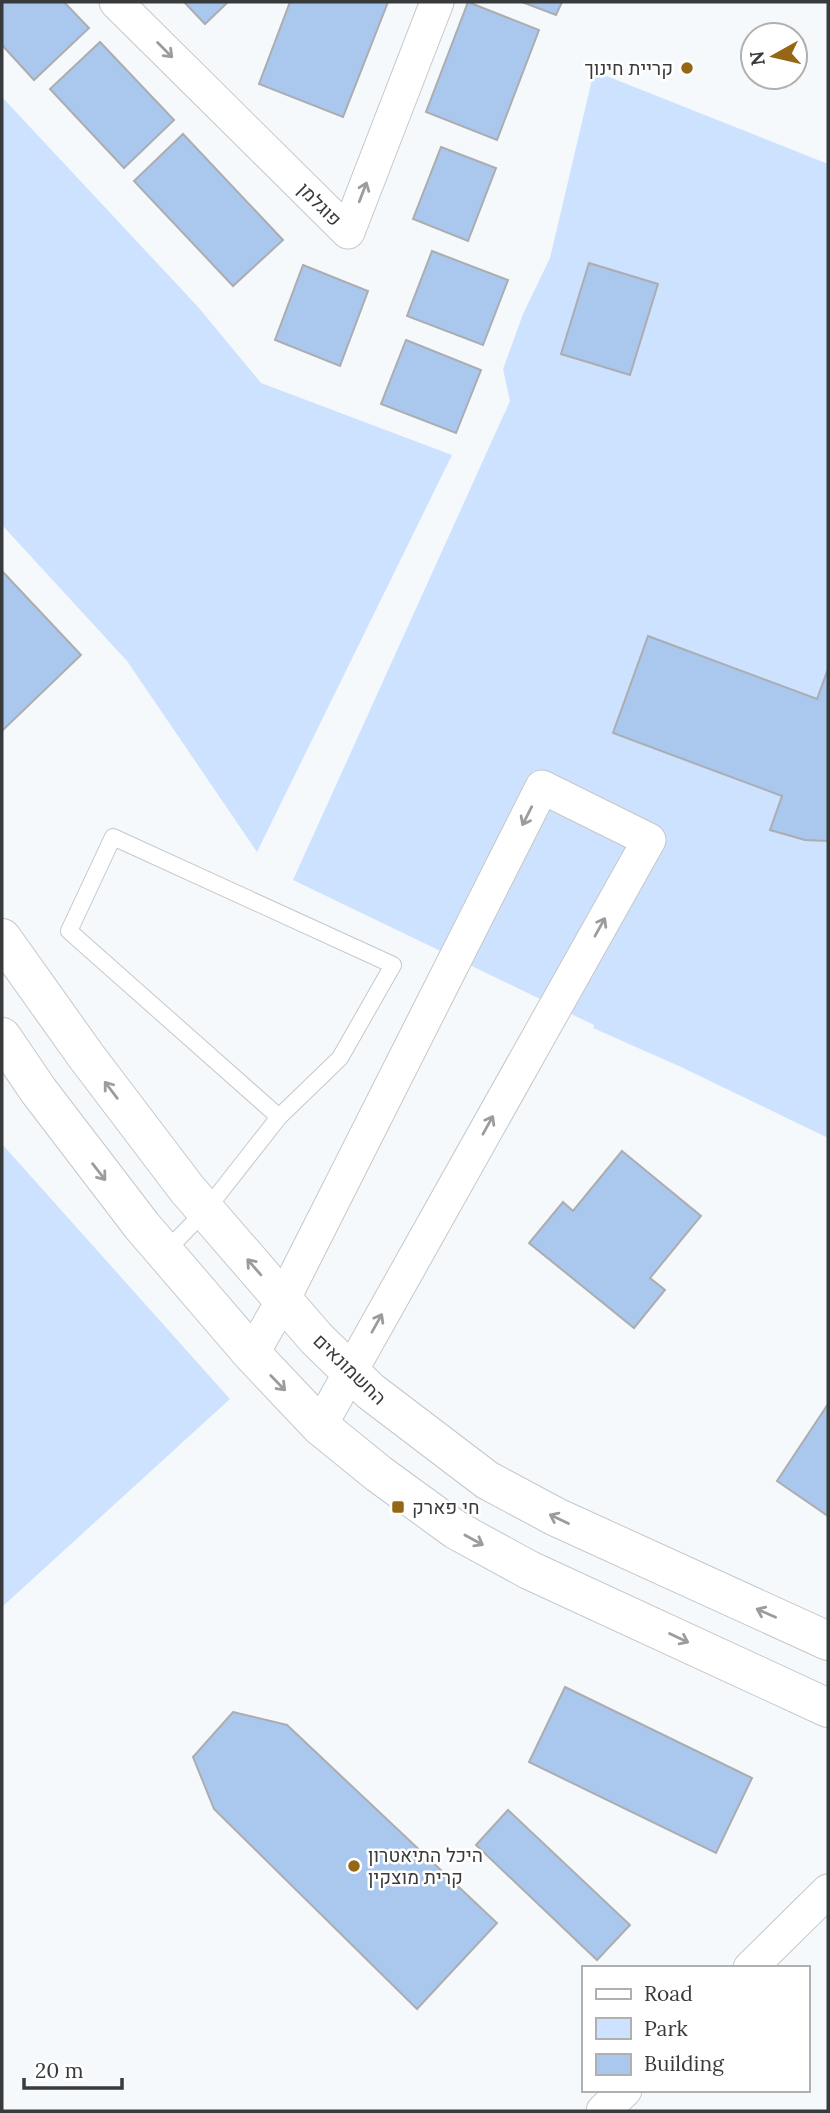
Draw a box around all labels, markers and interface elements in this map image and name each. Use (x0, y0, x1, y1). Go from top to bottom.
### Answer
north arrow (739, 21, 809, 91)
one-way arrow (156, 41, 173, 58)
text: N (744, 49, 770, 67)
place label: קריית חינוך (584, 56, 673, 80)
marker: קריית חינוך (679, 60, 695, 76)
street label: פוגלמן (293, 177, 347, 231)
one-way arrow (358, 182, 371, 203)
one-way arrow (519, 805, 533, 826)
one-way arrow (594, 917, 607, 938)
one-way arrow (104, 1081, 118, 1100)
one-way arrow (482, 1115, 495, 1136)
one-way arrow (92, 1162, 107, 1180)
one-way arrow (246, 1258, 262, 1276)
one-way arrow (370, 1314, 384, 1334)
street label: החשמונאים (308, 1328, 392, 1410)
one-way arrow (269, 1374, 286, 1391)
place label: חי פארק (412, 1495, 480, 1519)
marker: חי פארק (390, 1499, 406, 1515)
one-way arrow (549, 1511, 570, 1525)
one-way arrow (463, 1534, 484, 1547)
one-way arrow (756, 1606, 777, 1619)
one-way arrow (668, 1632, 689, 1645)
place label: היכל התיאטרון קרית מוצקין (368, 1843, 483, 1889)
marker: היכל התיאטרון קרית מוצקין (346, 1858, 362, 1874)
legend (582, 1966, 809, 2092)
text: Road (644, 1980, 693, 2007)
text: Park (644, 2015, 688, 2042)
scale bar (24, 2046, 122, 2090)
text: Building (644, 2050, 724, 2077)
text: 20 m (35, 2057, 84, 2084)

